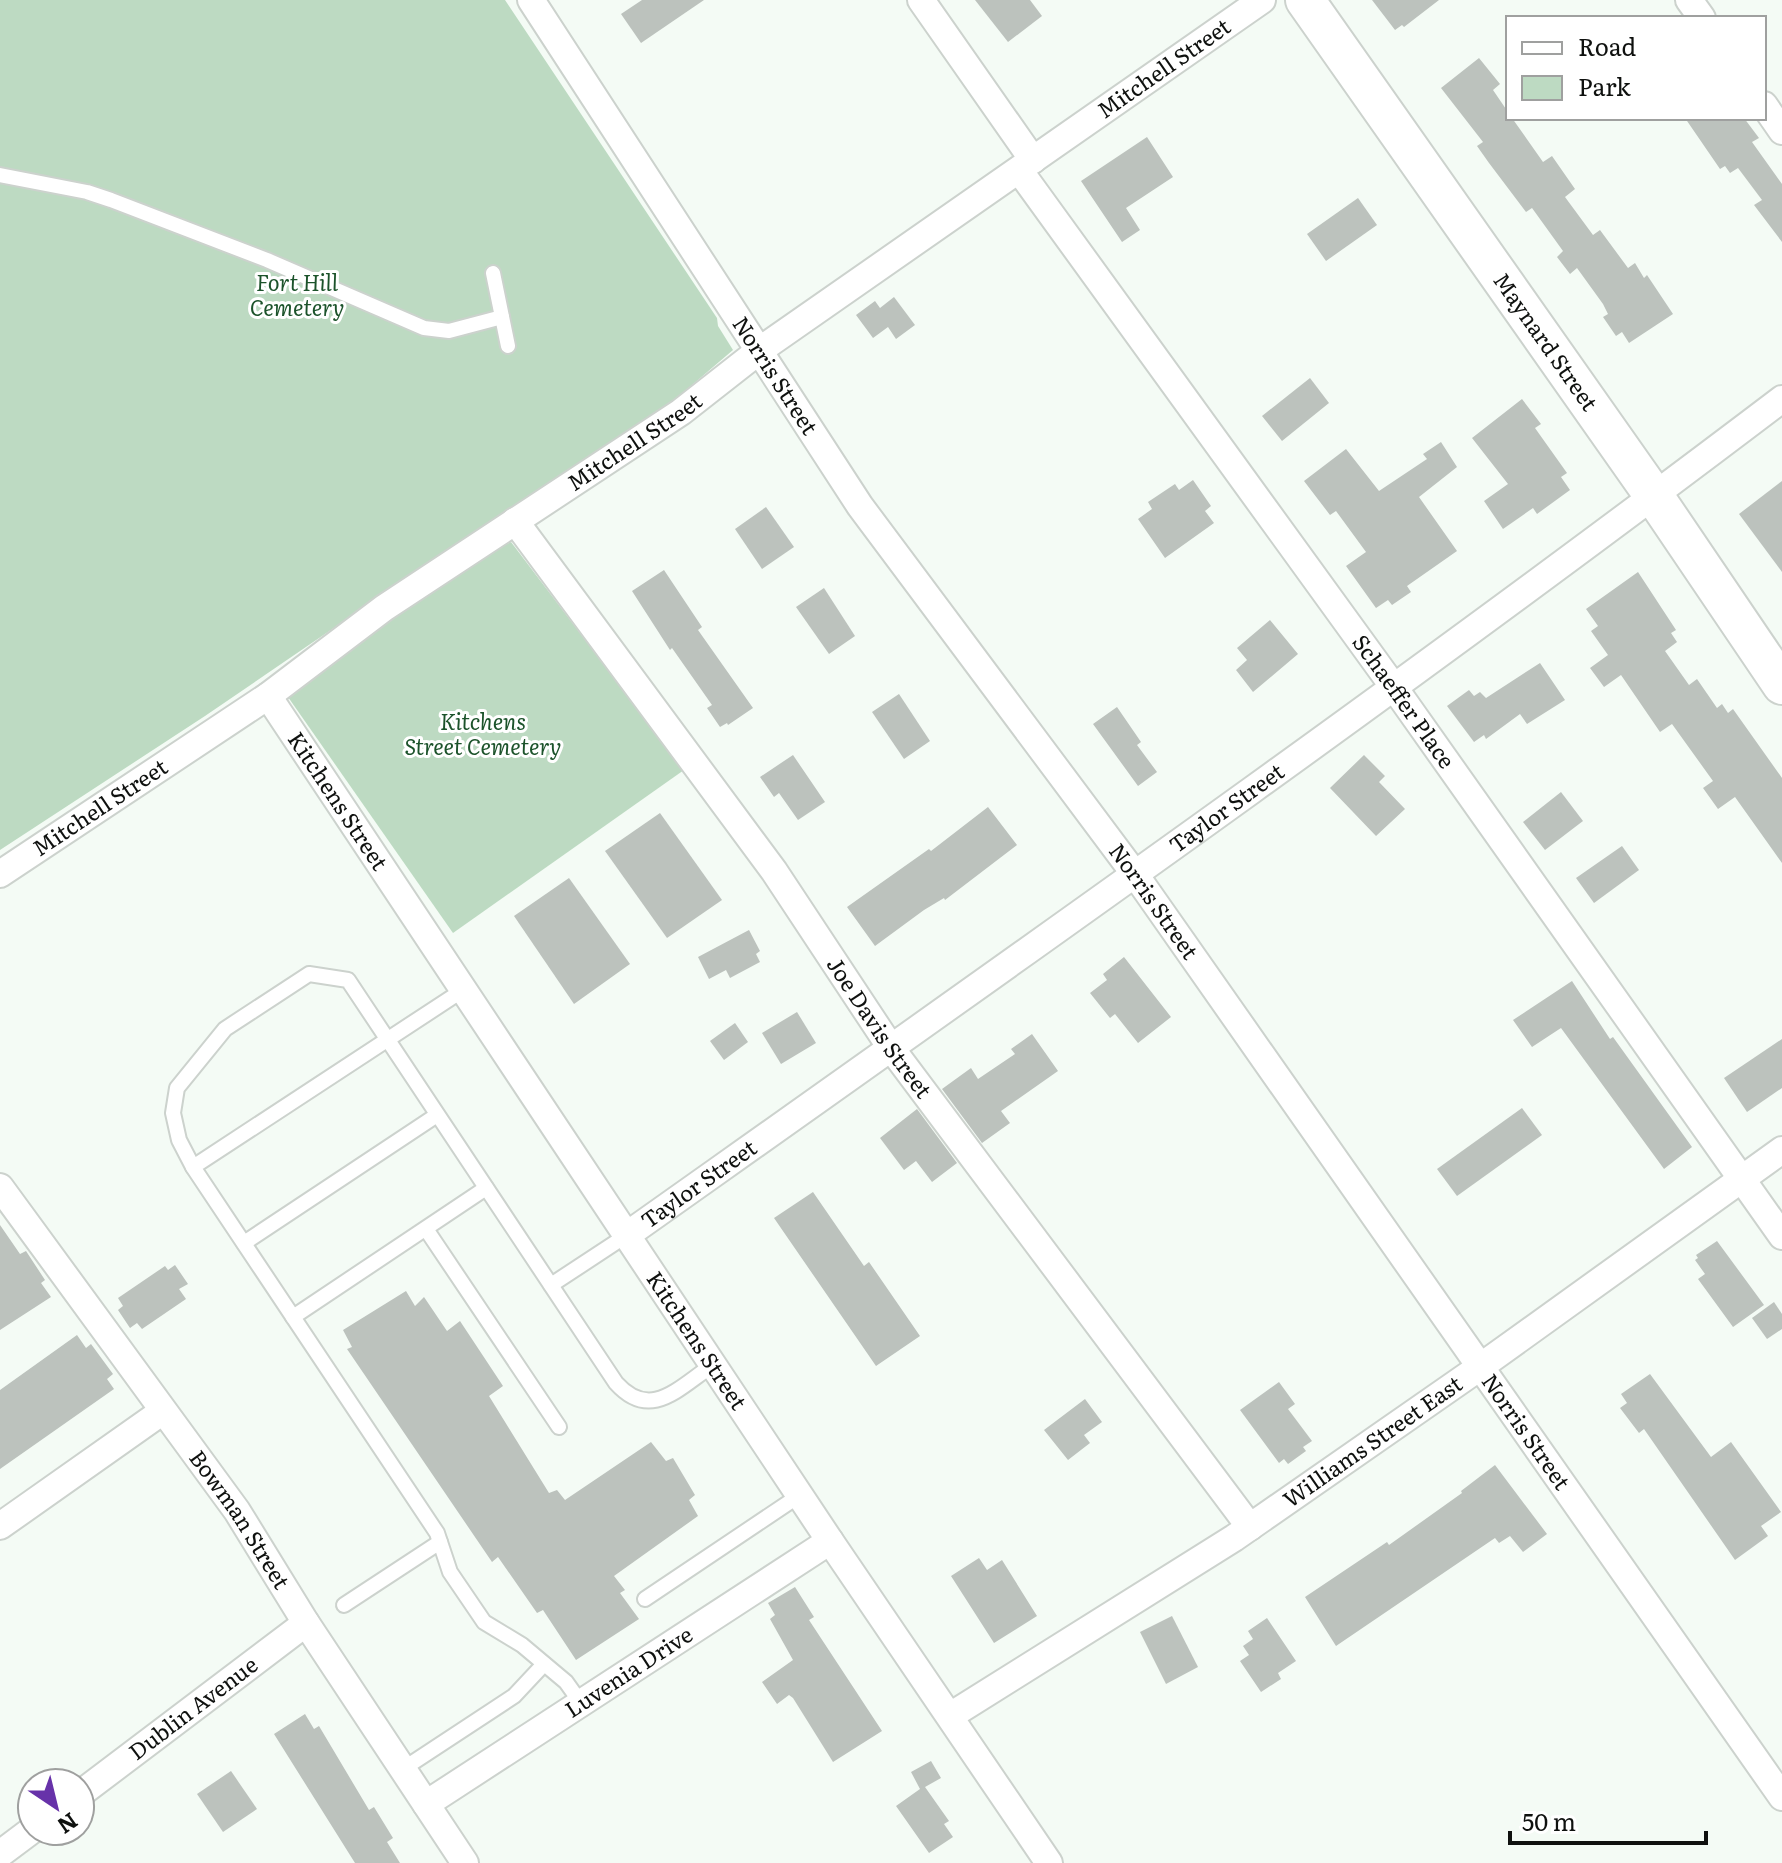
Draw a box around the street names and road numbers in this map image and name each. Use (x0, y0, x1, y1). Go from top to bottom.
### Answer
street label: Mitchell Street (1090, 9, 1237, 125)
street label: Maynard Street (1487, 265, 1607, 417)
street label: Norris Street (726, 309, 827, 441)
street label: Mitchell Street (560, 384, 708, 498)
street label: Schaeffer Place (1345, 627, 1464, 774)
street label: Kitchens Street (281, 724, 397, 876)
street label: Mitchell Street (25, 749, 173, 863)
street label: Taylor Street (1161, 754, 1290, 860)
street label: Norris Street (1102, 836, 1207, 965)
street label: Joe Davis Street (820, 949, 941, 1104)
street label: Taylor Street (633, 1130, 763, 1235)
street label: Kitchens Street (640, 1264, 756, 1416)
street label: Williams Street East (1275, 1366, 1468, 1514)
street label: Norris Street (1475, 1366, 1580, 1496)
street label: Bowman Street (182, 1442, 299, 1595)
street label: Luvenia Drive (558, 1617, 698, 1725)
street label: Dublin Avenue (121, 1647, 264, 1767)

